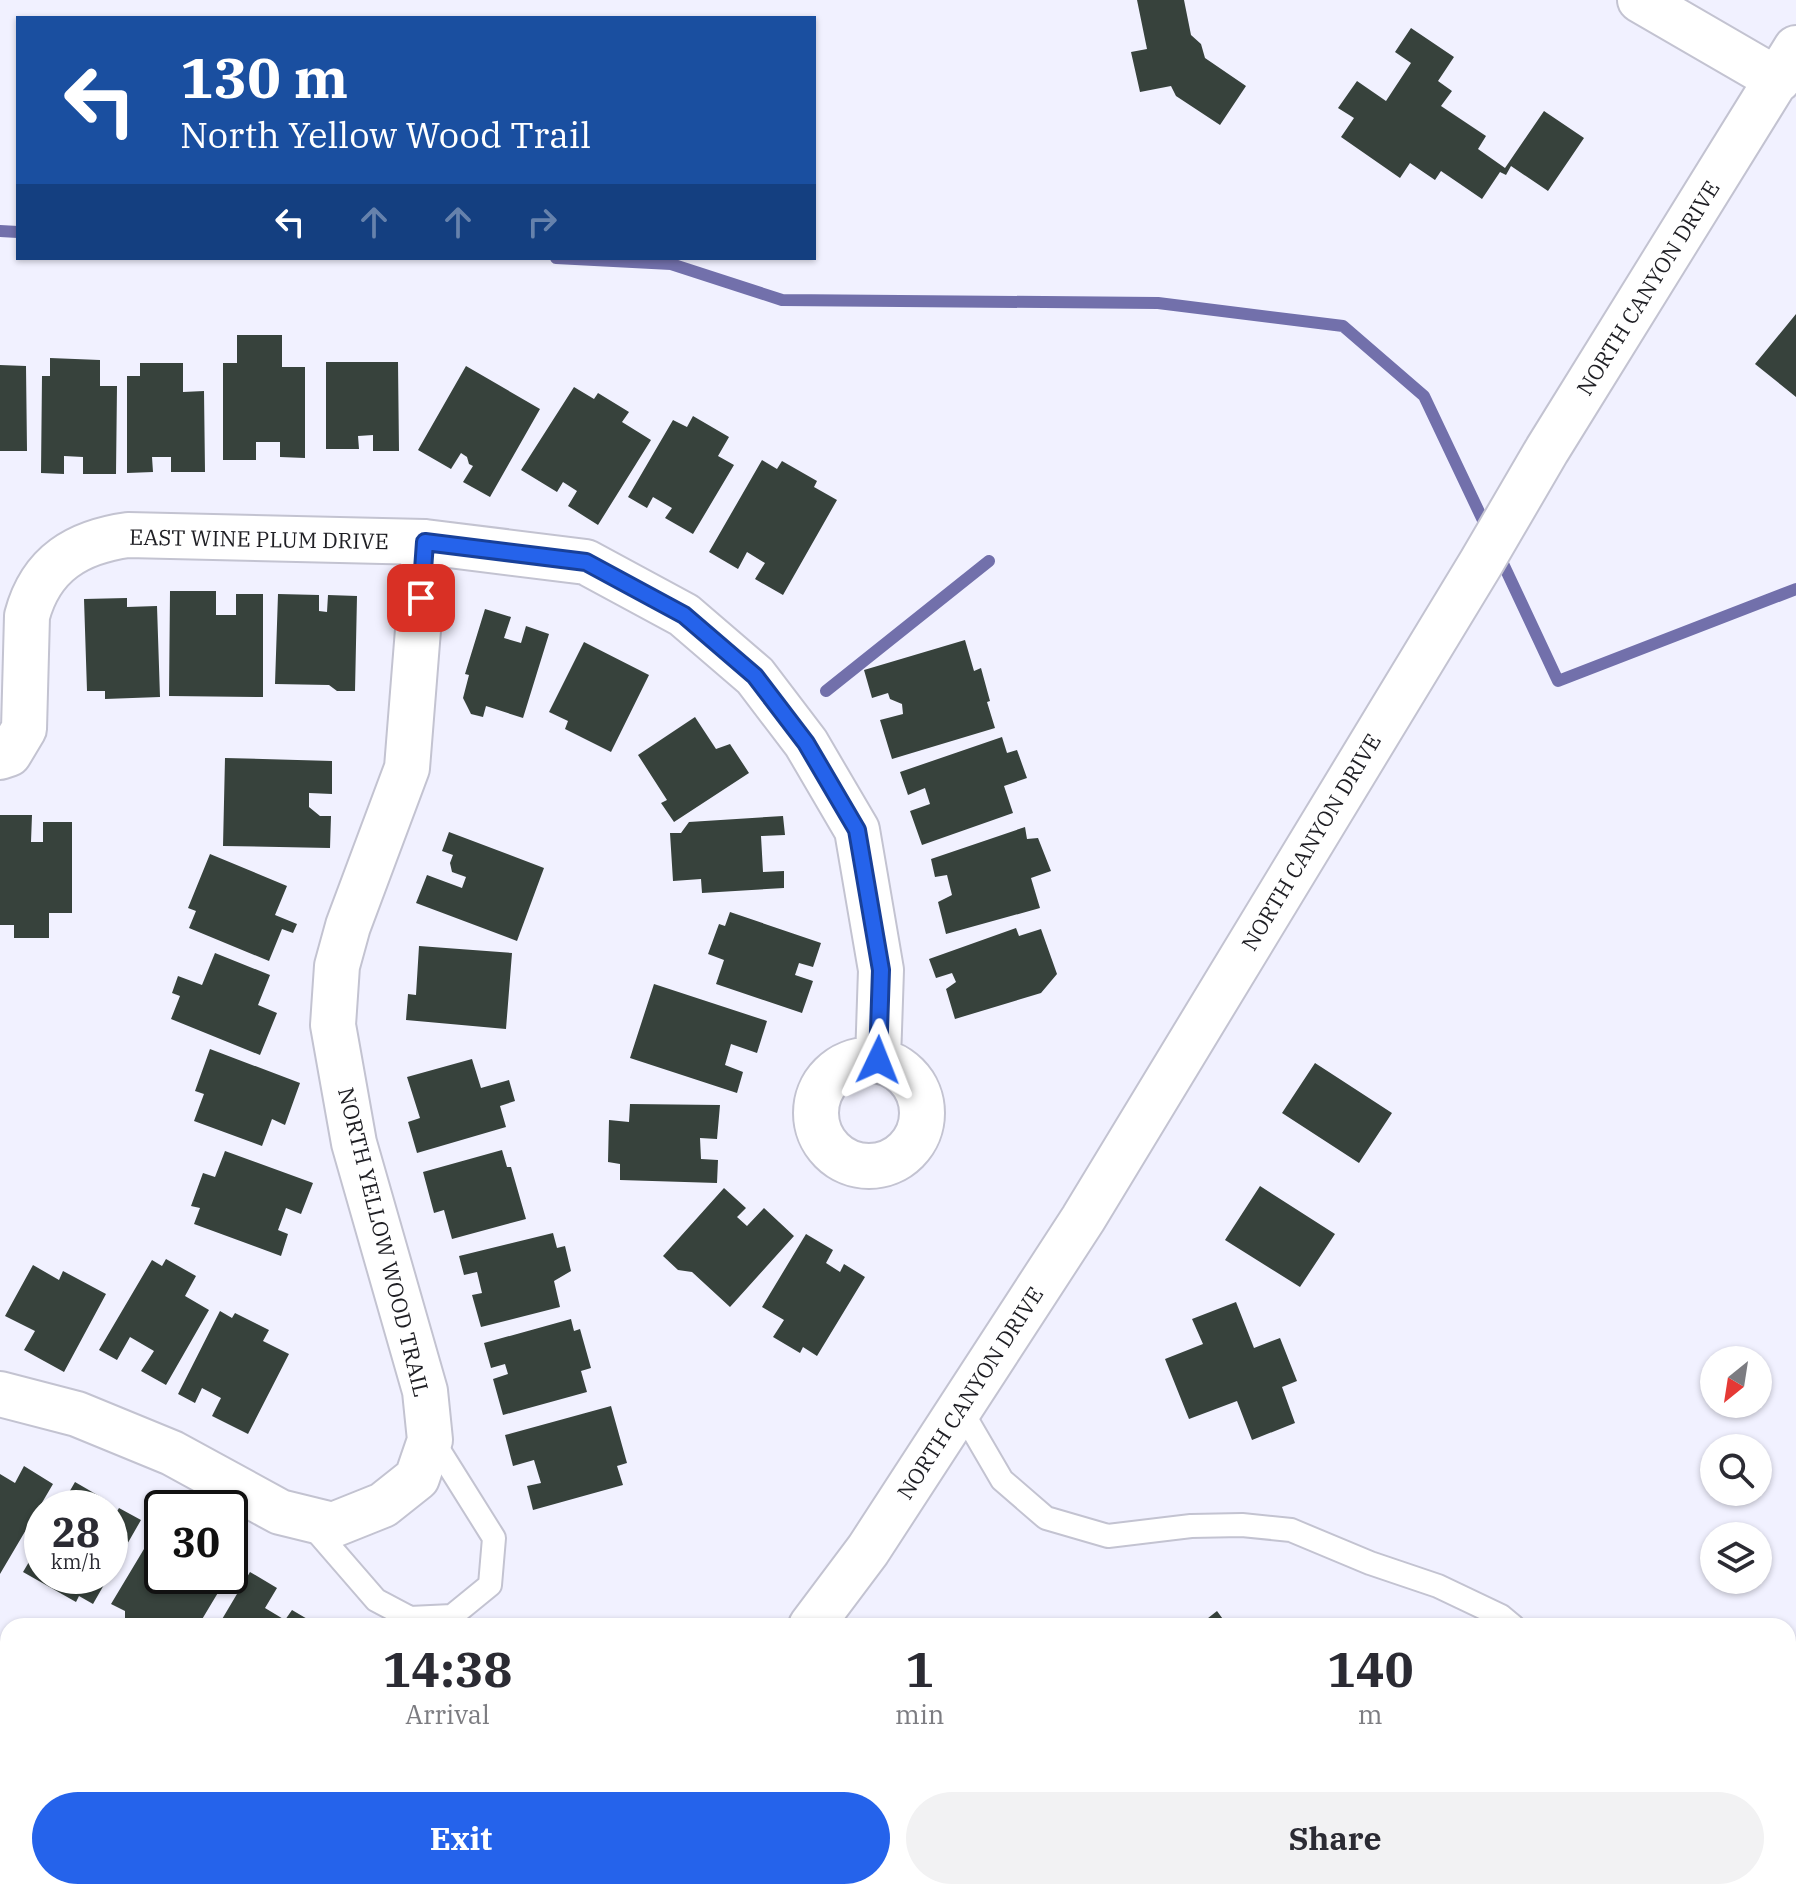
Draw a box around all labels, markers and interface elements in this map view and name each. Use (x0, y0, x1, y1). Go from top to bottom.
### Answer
text: 130 m (180, 41, 348, 113)
icon: left (48, 48, 152, 152)
text: North Yellow Wood Trail (180, 111, 591, 158)
street label: NORTH CANYON DRIVE (1570, 175, 1726, 401)
icon: left (268, 200, 312, 244)
icon: ahead (352, 200, 396, 244)
icon: ahead (436, 200, 480, 244)
icon: right (520, 200, 564, 244)
street label: EAST WINE PLUM DRIVE (129, 522, 389, 555)
pin (387, 564, 455, 632)
icon: arrive (399, 576, 443, 620)
street label: NORTH CANYON DRIVE (1234, 728, 1387, 955)
position arrow (836, 1018, 920, 1102)
street label: NORTH YELLOW WOOD TRAIL (332, 1084, 437, 1400)
street label: NORTH CANYON DRIVE (890, 1281, 1049, 1505)
north arrow (1700, 1346, 1772, 1418)
map controls (1700, 1346, 1772, 1594)
button: search (1700, 1434, 1772, 1506)
speed limit sign: 30 (144, 1490, 248, 1594)
text: 28 (52, 1506, 100, 1558)
button: layers (1700, 1522, 1772, 1594)
text: km/h (51, 1548, 101, 1575)
text: 14:38 (383, 1638, 512, 1700)
text: 1 (905, 1638, 934, 1700)
text: 140 (1327, 1638, 1413, 1700)
text: Arrival (405, 1697, 490, 1731)
text: min (895, 1697, 944, 1731)
text: m (1358, 1697, 1383, 1731)
button: Exit (32, 1792, 890, 1884)
button: Share (906, 1792, 1764, 1884)

